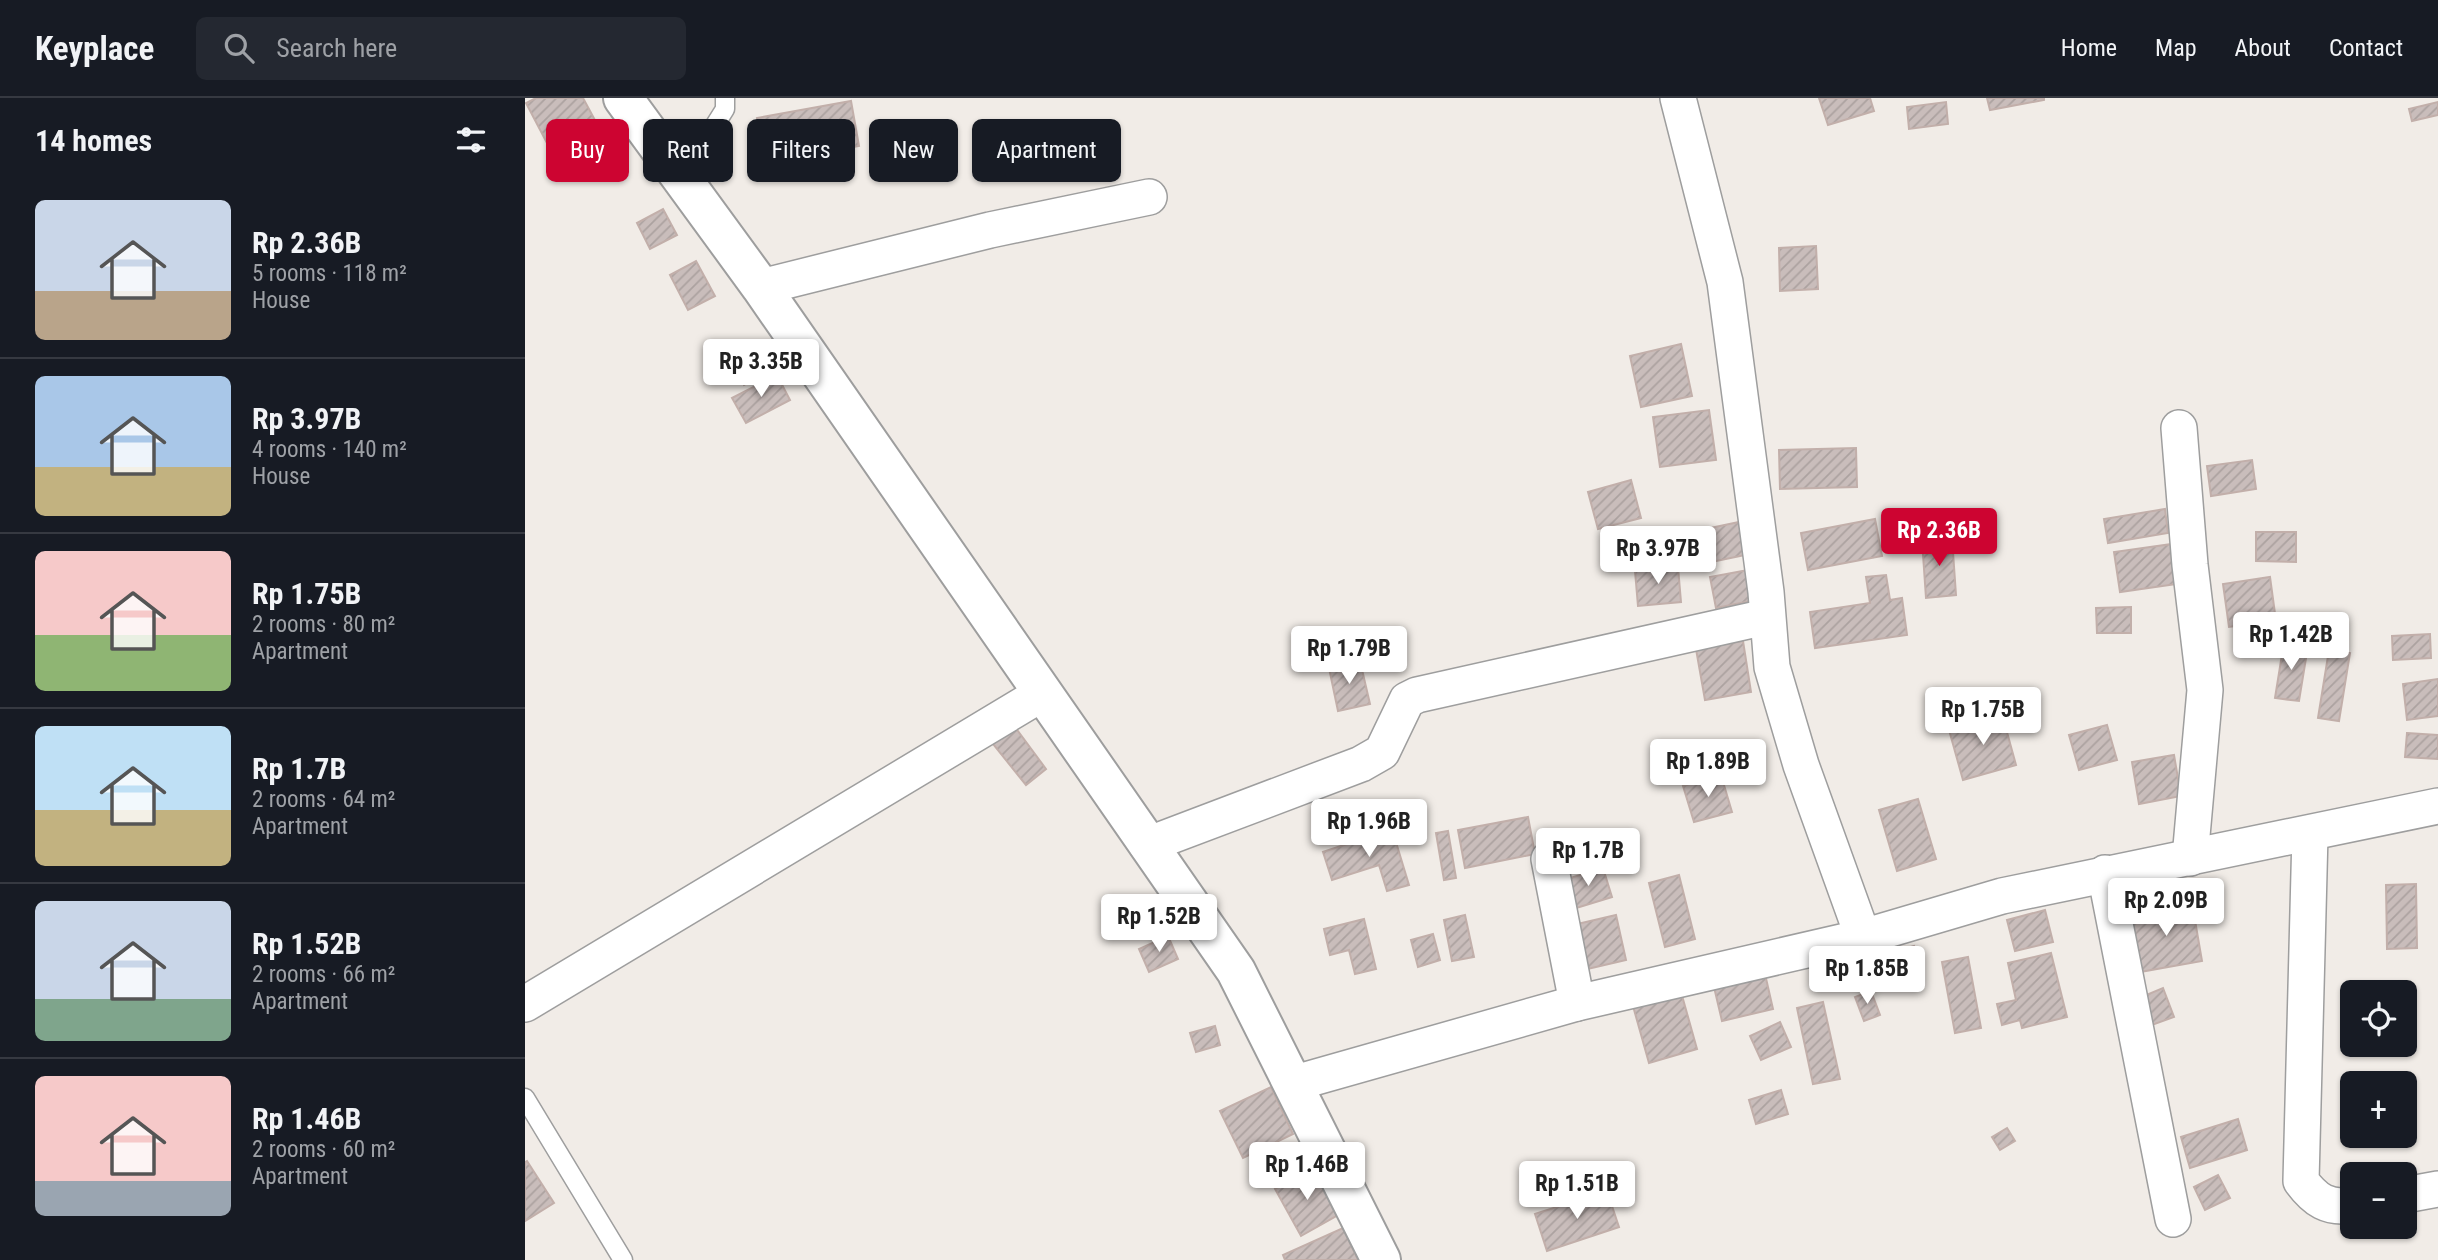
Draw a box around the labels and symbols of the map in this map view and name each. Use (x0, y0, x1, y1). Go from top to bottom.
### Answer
pin: Rp 3.35B (689, 340, 833, 399)
pin: Rp 2.36B (1867, 508, 2011, 568)
pin: Rp 3.97B (1586, 526, 1730, 586)
pin: Rp 1.42B (2219, 612, 2363, 672)
pin: Rp 1.79B (1277, 626, 1421, 686)
pin: Rp 1.75B (1911, 688, 2055, 747)
pin: Rp 1.89B (1636, 740, 1780, 799)
pin: Rp 1.96B (1297, 800, 1441, 859)
pin: Rp 1.7B (1523, 828, 1653, 888)
pin: Rp 2.09B (2094, 878, 2238, 938)
pin: Rp 1.52B (1087, 894, 1231, 954)
pin: Rp 1.85B (1795, 946, 1939, 1006)
pin: Rp 1.46B (1235, 1142, 1379, 1202)
pin: Rp 1.51B (1505, 1162, 1649, 1221)

